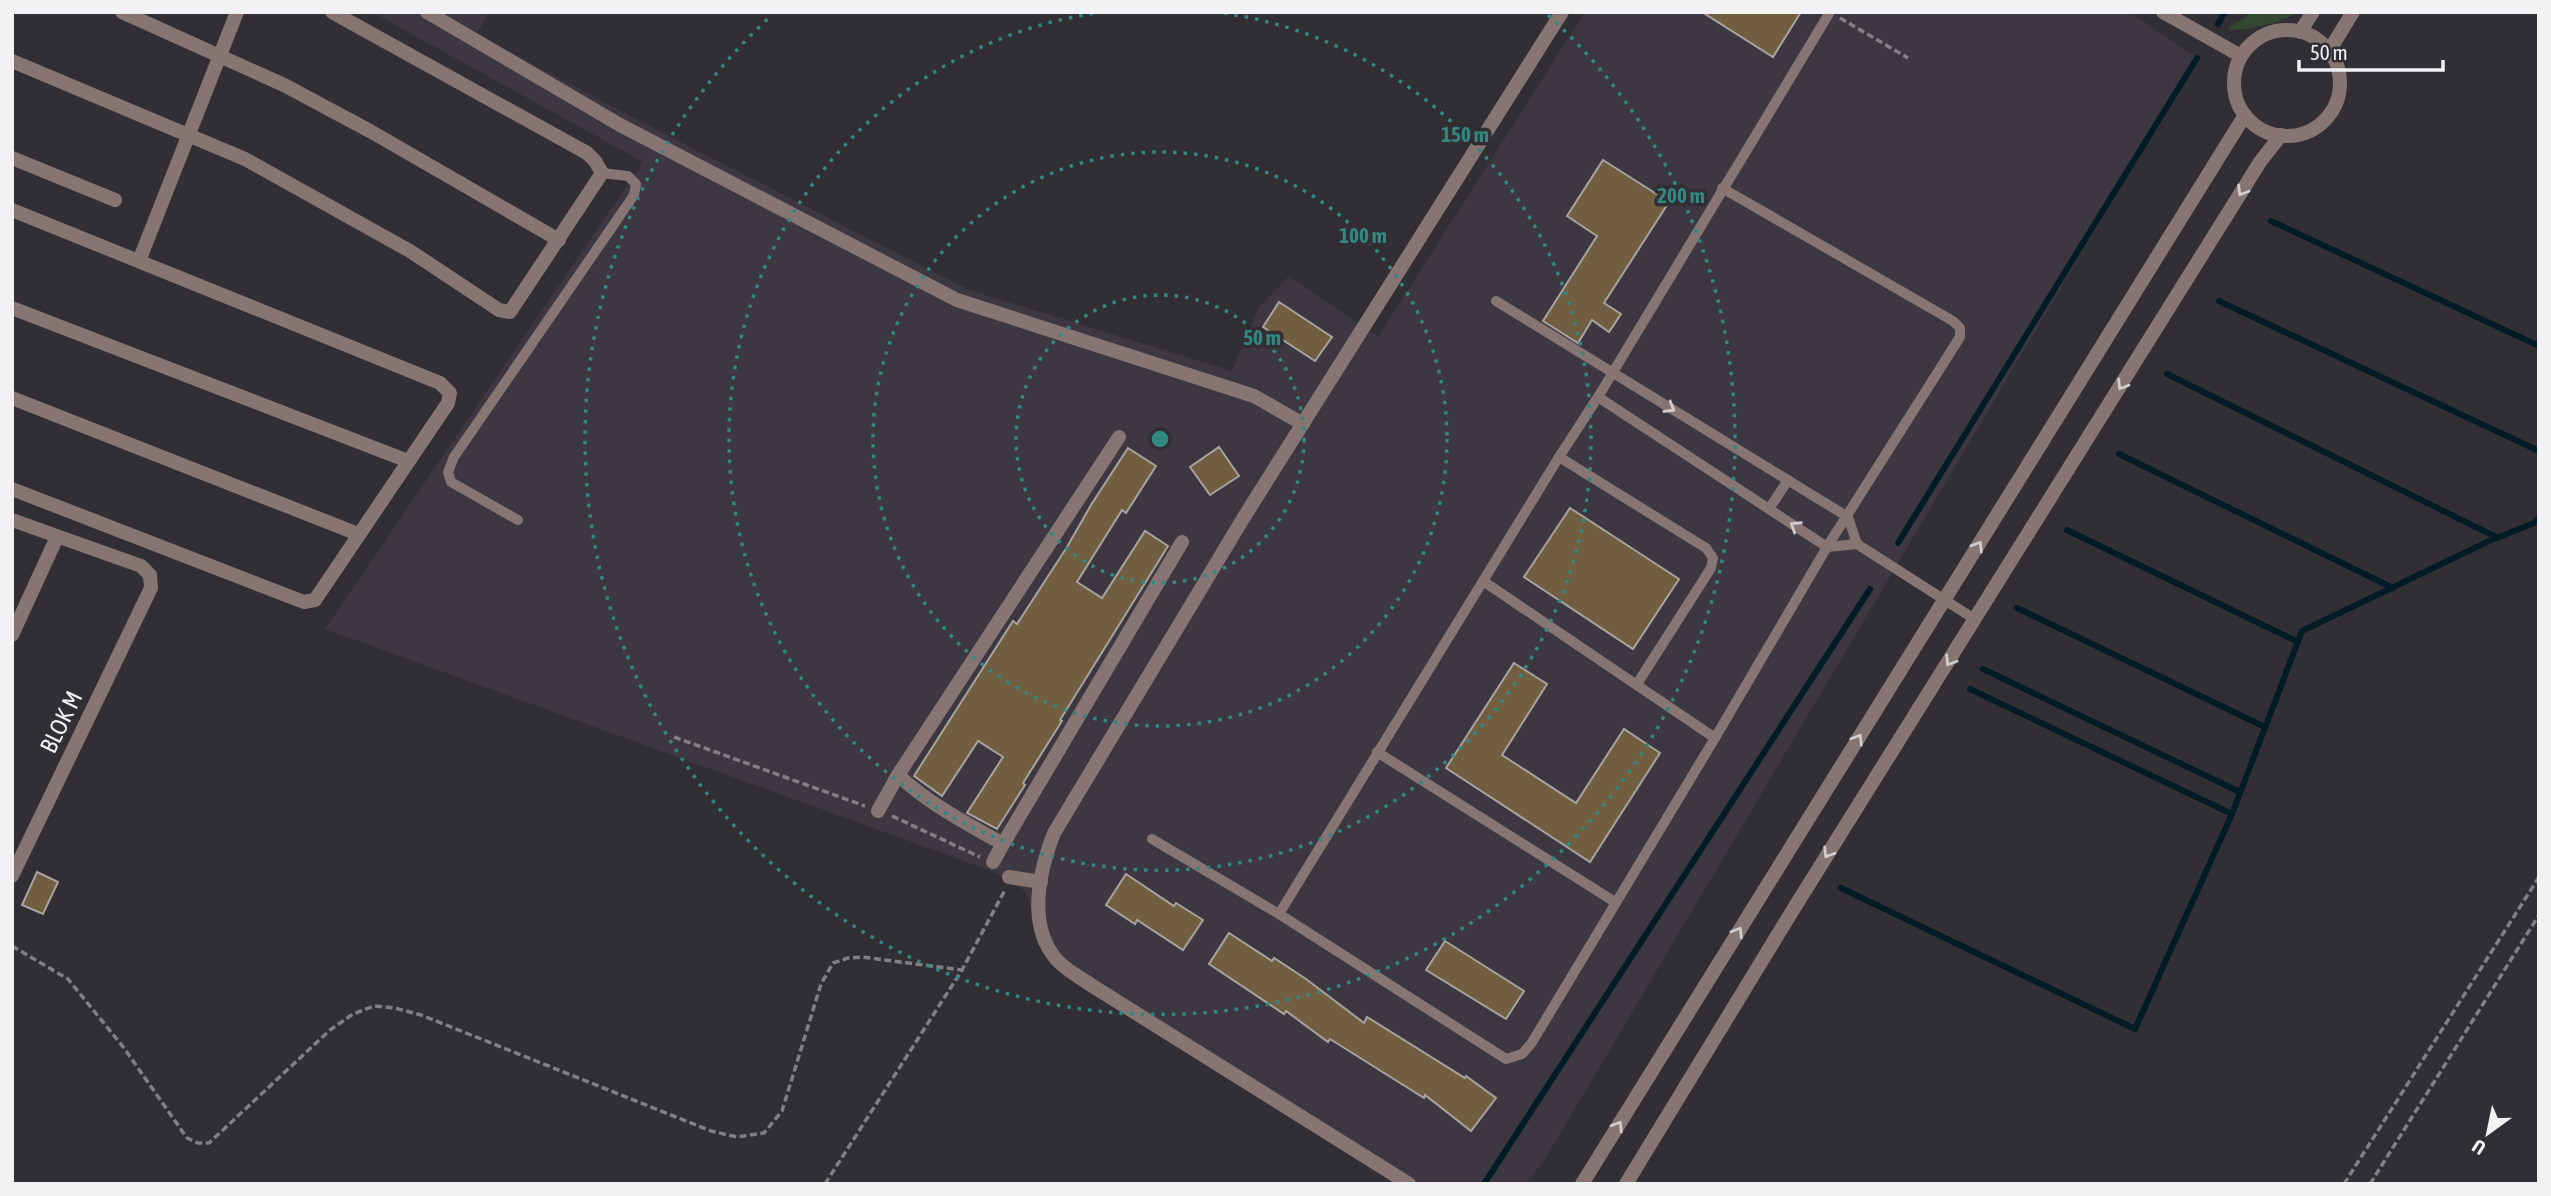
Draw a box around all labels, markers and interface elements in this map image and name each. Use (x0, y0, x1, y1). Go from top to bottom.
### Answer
scale bar (2299, 28, 2442, 72)
text: 50 m (2310, 40, 2348, 64)
text: 150 m (1441, 122, 1489, 146)
text: 200 m (1657, 183, 1705, 207)
one-way arrow (2237, 184, 2250, 197)
text: 100 m (1339, 223, 1387, 247)
text: 50 m (1243, 325, 1281, 349)
one-way arrow (2117, 377, 2130, 390)
one-way arrow (1662, 400, 1675, 413)
centre of rings (1148, 427, 1172, 451)
one-way arrow (1790, 522, 1803, 534)
one-way arrow (1970, 541, 1983, 554)
one-way arrow (1945, 653, 1958, 666)
street label: BLOK M (35, 687, 87, 757)
one-way arrow (1850, 734, 1863, 747)
one-way arrow (1824, 846, 1837, 859)
one-way arrow (1730, 927, 1743, 940)
north arrow (2453, 1098, 2523, 1168)
one-way arrow (1610, 1120, 1623, 1133)
text: U (2468, 1135, 2489, 1160)

